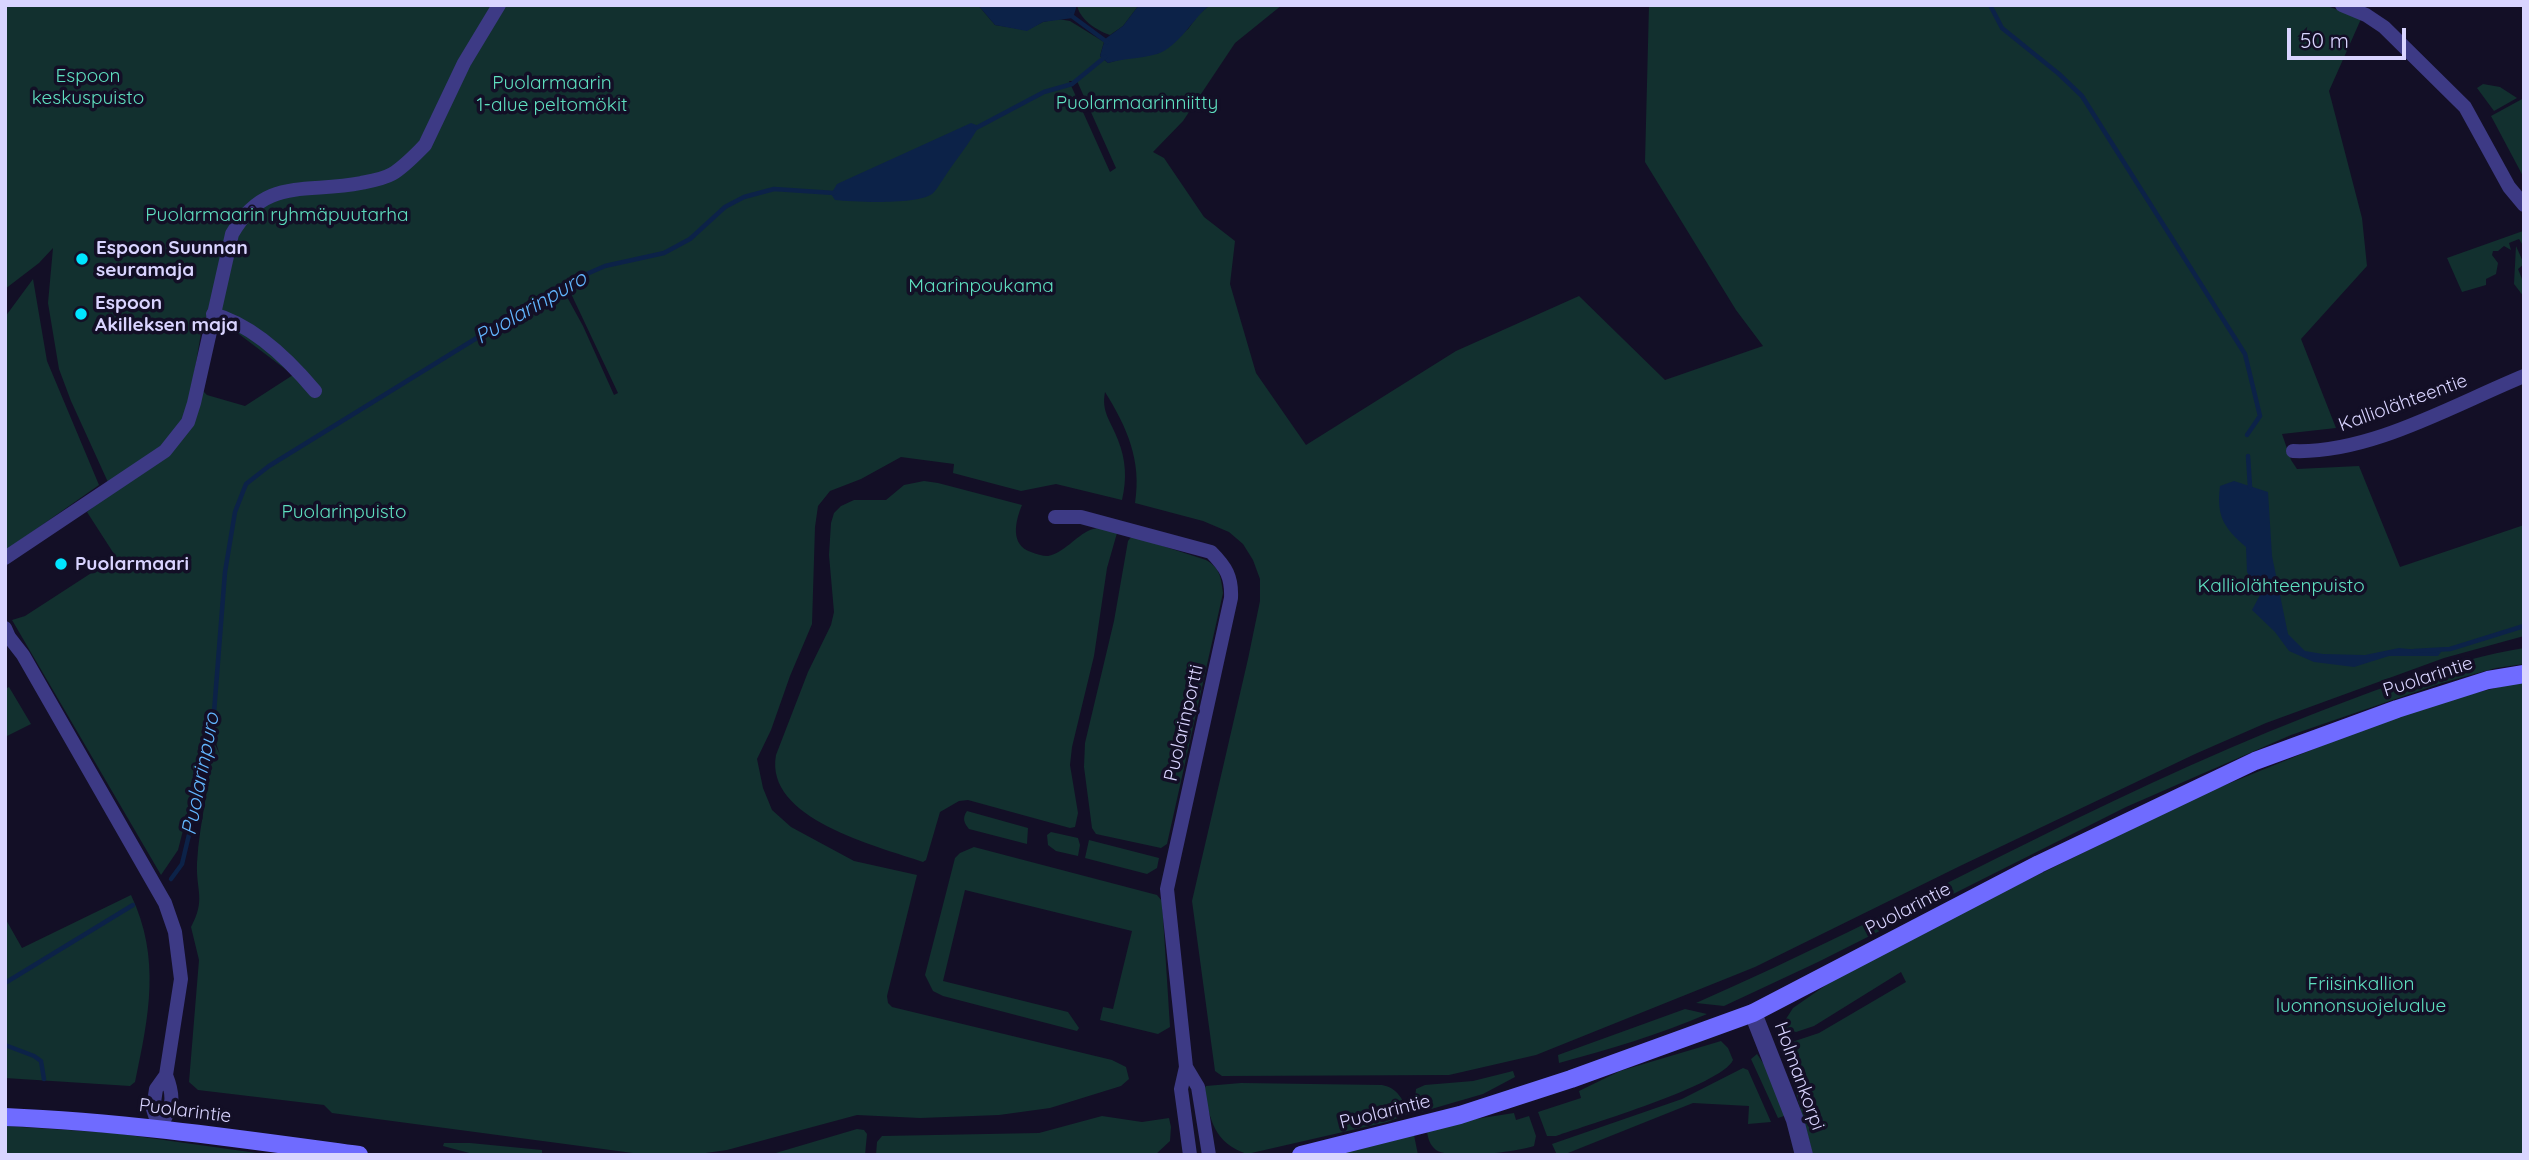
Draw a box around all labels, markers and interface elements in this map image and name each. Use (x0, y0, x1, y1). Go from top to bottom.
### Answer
scale bar (2291, 14, 2410, 58)
text: 50 m (2300, 27, 2349, 53)
park label: Espoon keskuspuisto (32, 65, 144, 109)
park label: Puolarmaarin 1-alue peltomökit (477, 72, 627, 116)
park label: Puolarmaarinniitty (1056, 92, 1218, 114)
park label: Puolarmaarin ryhmäpuutarha (145, 204, 409, 226)
place label: Espoon Suunnan seuramaja (96, 237, 248, 281)
marker: Espoon Suunnan seuramaja (74, 251, 90, 267)
water label: Puolarinpuro (471, 266, 591, 350)
park label: Maarinpoukama (908, 275, 1054, 297)
place label: Espoon Akilleksen maja (95, 292, 238, 336)
marker: Espoon Akilleksen maja (73, 306, 89, 322)
street label: Kalliolähteentie (2336, 369, 2470, 437)
park label: Puolarinpuisto (282, 501, 406, 523)
place label: Puolarmaari (75, 553, 189, 575)
marker: Puolarmaari (53, 556, 69, 572)
park label: Kalliolähteenpuisto (2197, 575, 2365, 597)
street label: Puolarintie (2380, 652, 2476, 702)
street label: Puolarinportti (1160, 662, 1208, 784)
water label: Puolarinpuro (177, 711, 225, 837)
street label: Puolarintie (1861, 878, 1955, 940)
park label: Friisinkallion luonnonsuojelualue (2276, 973, 2446, 1017)
street label: Holmankorpi (1769, 1019, 1829, 1133)
street label: Puolarintie (1337, 1090, 1433, 1134)
street label: Puolarintie (137, 1094, 233, 1128)

